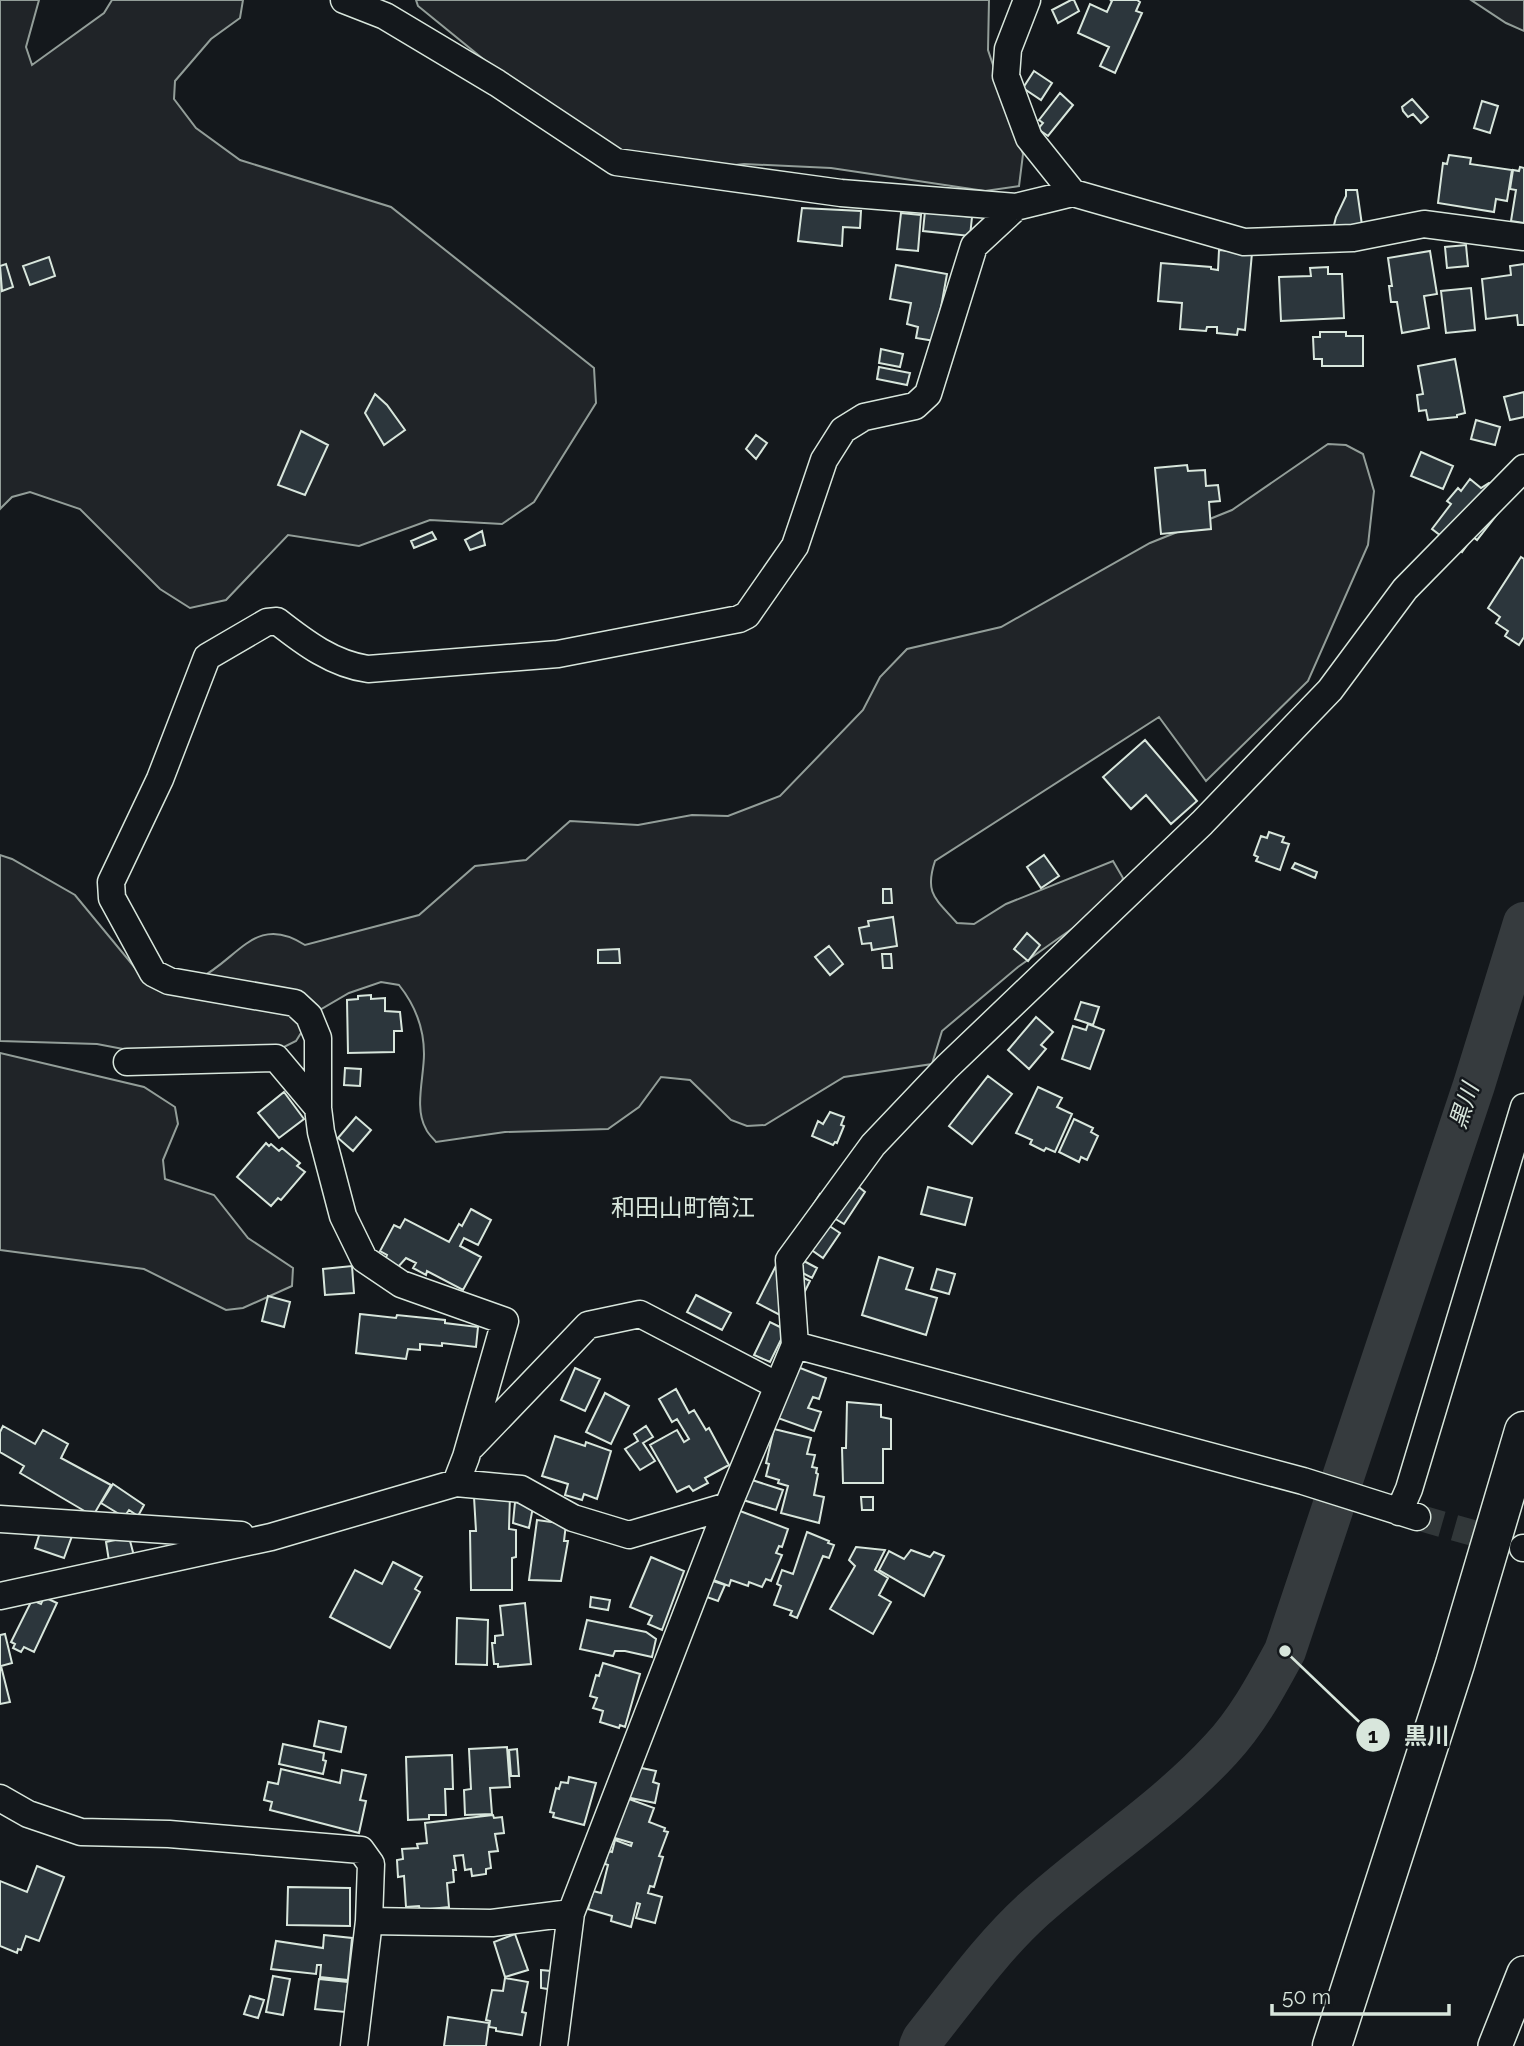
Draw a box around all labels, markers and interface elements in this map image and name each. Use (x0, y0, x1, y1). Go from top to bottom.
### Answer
water label: 黒川 (1444, 1077, 1484, 1132)
district label: 和田山町筒江 (611, 1193, 755, 1222)
callout: 黒川 (1355, 1713, 1464, 1757)
text: 黒川 (1404, 1722, 1450, 1749)
text: 1 (1368, 1723, 1378, 1748)
scale bar (1272, 1972, 1449, 2016)
text: 50 m (1282, 1984, 1331, 2009)

